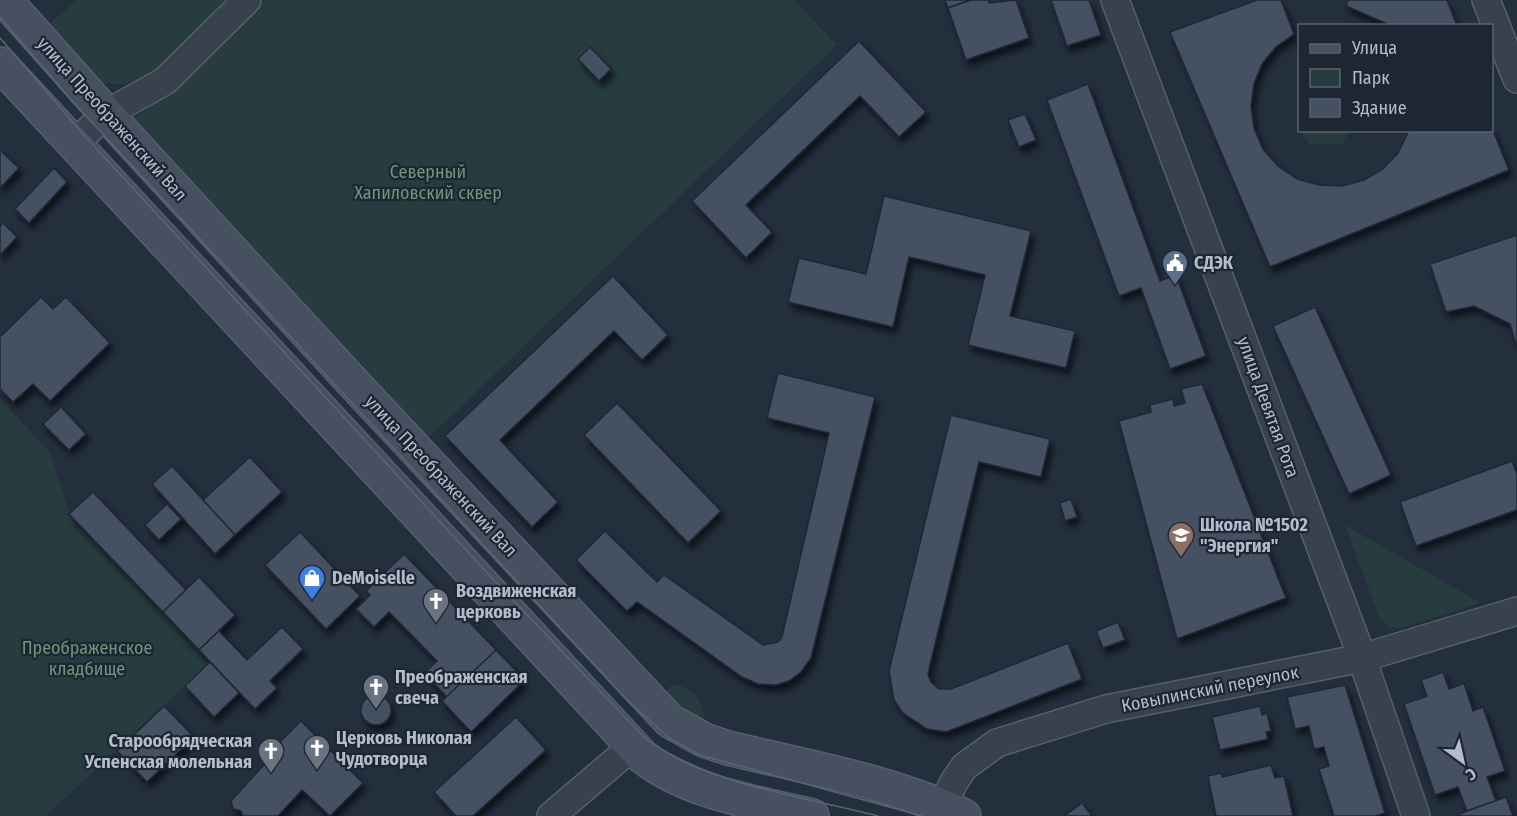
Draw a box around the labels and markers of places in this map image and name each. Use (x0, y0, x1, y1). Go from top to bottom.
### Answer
public building icon: СДЭК (1160, 248, 1190, 286)
place label: СДЭК (1194, 252, 1234, 274)
place label: Школа №1502 "Энергия" (1200, 514, 1308, 557)
school or university icon: Школа №1502 "Энергия" (1166, 520, 1196, 558)
shop icon: DeMoiselle (297, 563, 327, 601)
place label: DeMoiselle (332, 567, 415, 589)
place label: Воздвиженская церковь (456, 580, 576, 623)
church icon: Воздвиженская церковь (421, 586, 451, 624)
place label: Преображенская свеча (395, 666, 528, 709)
church icon: Преображенская свеча (361, 672, 391, 710)
place label: Церковь Николая Чудотворца (336, 727, 472, 770)
place label: Старообрядческая Успенская молельная (84, 730, 252, 773)
church icon: Церковь Николая Чудотворца (302, 733, 332, 771)
church icon: Старообрядческая Успенская молельная (256, 736, 286, 774)

